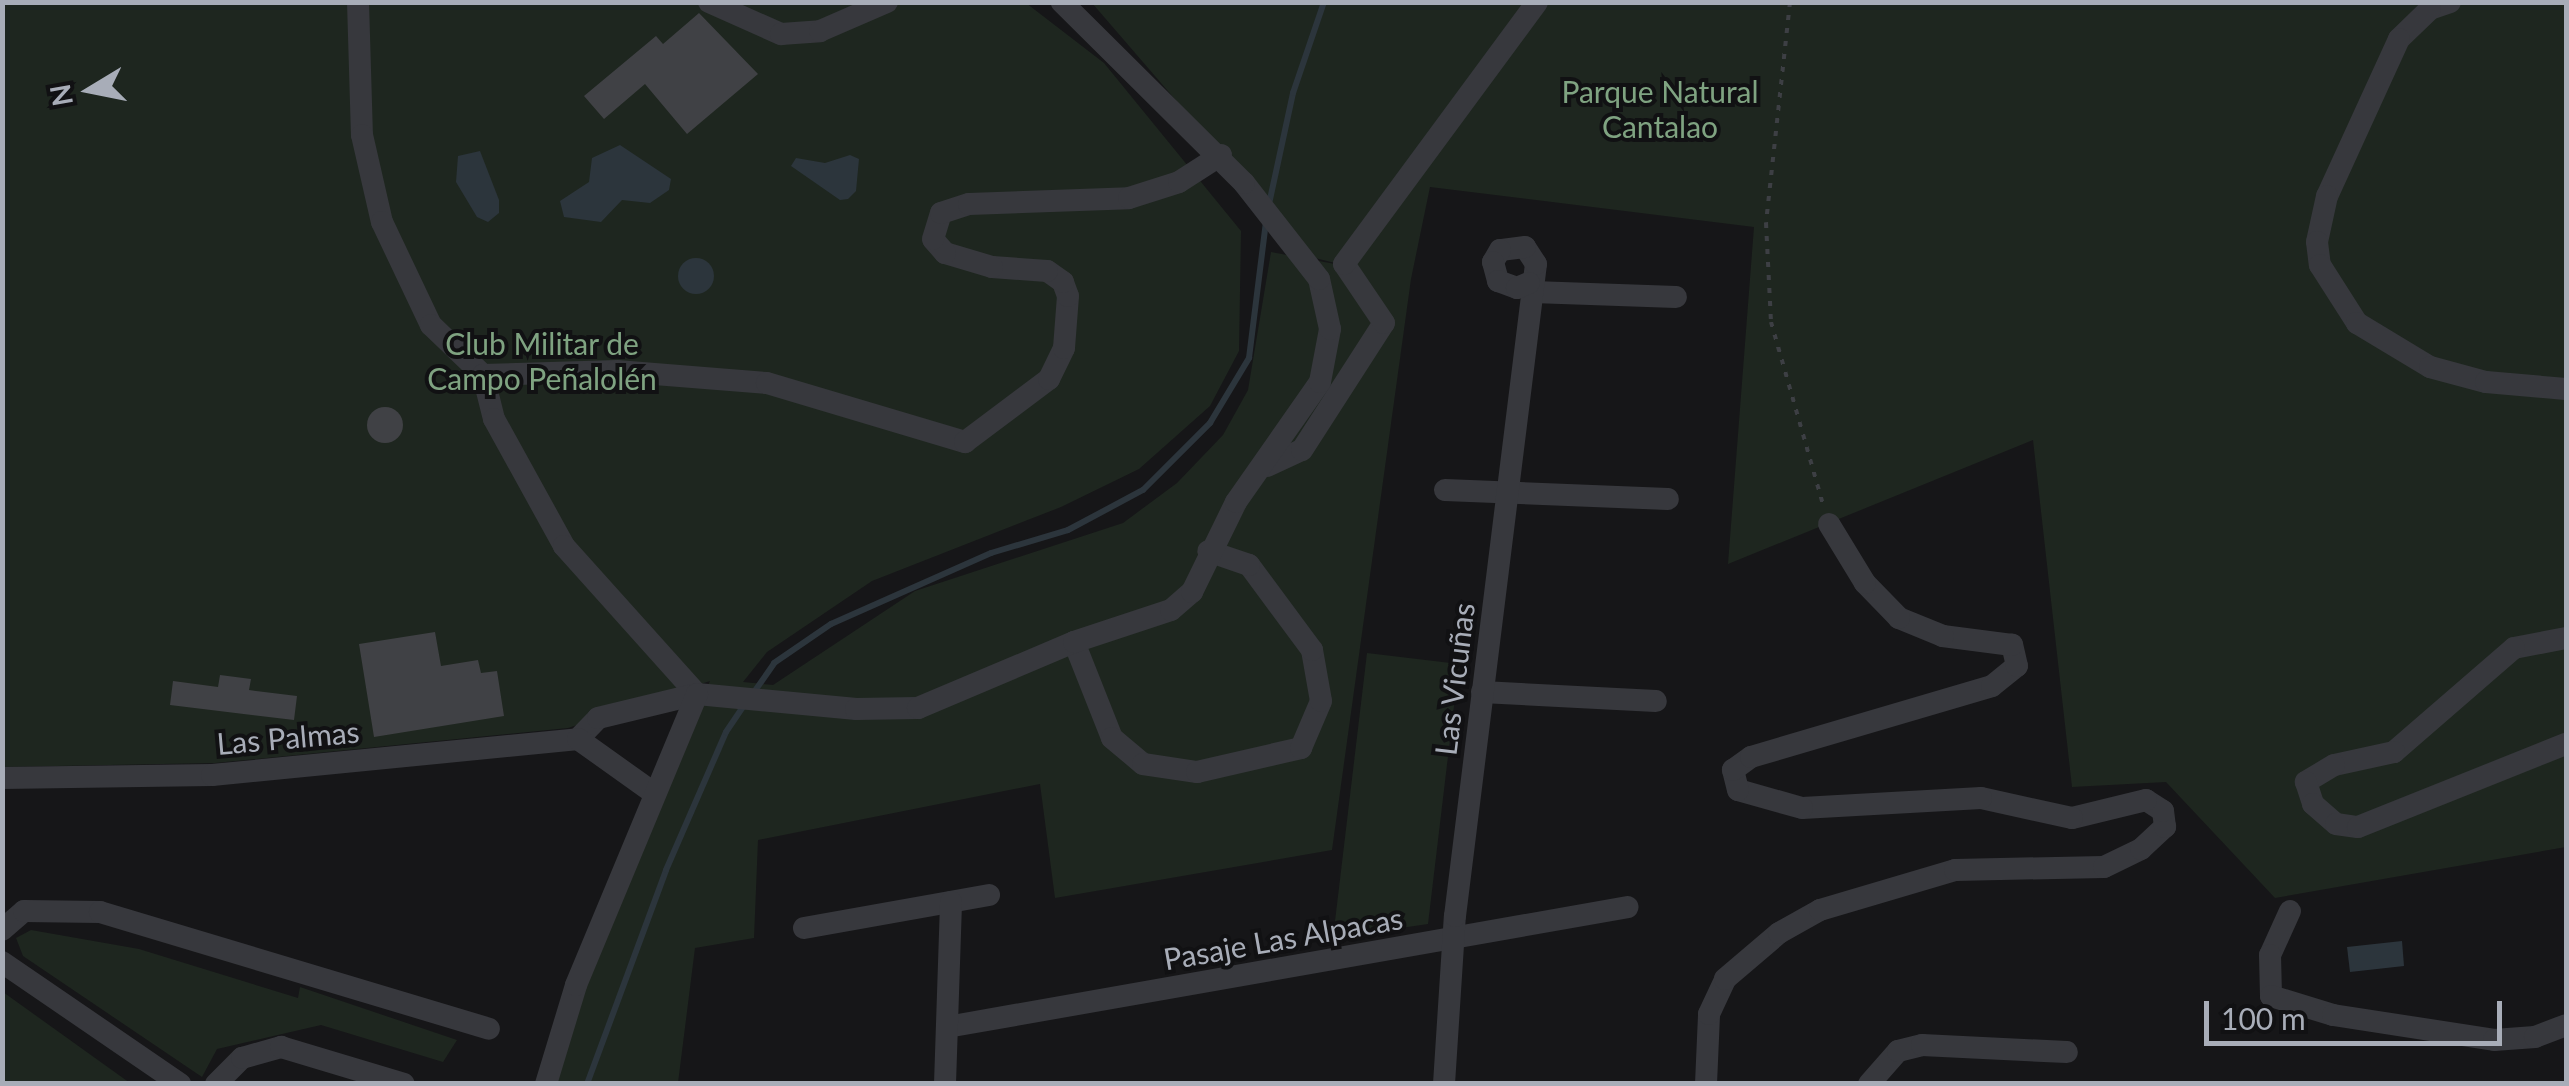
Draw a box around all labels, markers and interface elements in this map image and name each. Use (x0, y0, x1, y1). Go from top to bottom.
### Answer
north arrow (40, 40, 140, 140)
park label: Parque Natural Cantalao (1561, 73, 1759, 144)
text: N (42, 82, 79, 109)
park label: Club Militar de Campo Peñalolén (427, 325, 657, 396)
street label: Las Vicuñas (1427, 600, 1481, 758)
street label: Las Palmas (215, 713, 361, 761)
street label: Pasaje Las Alpacas (1160, 899, 1406, 977)
scale bar (2209, 981, 2506, 1043)
text: 100 m (2221, 1000, 2306, 1036)

